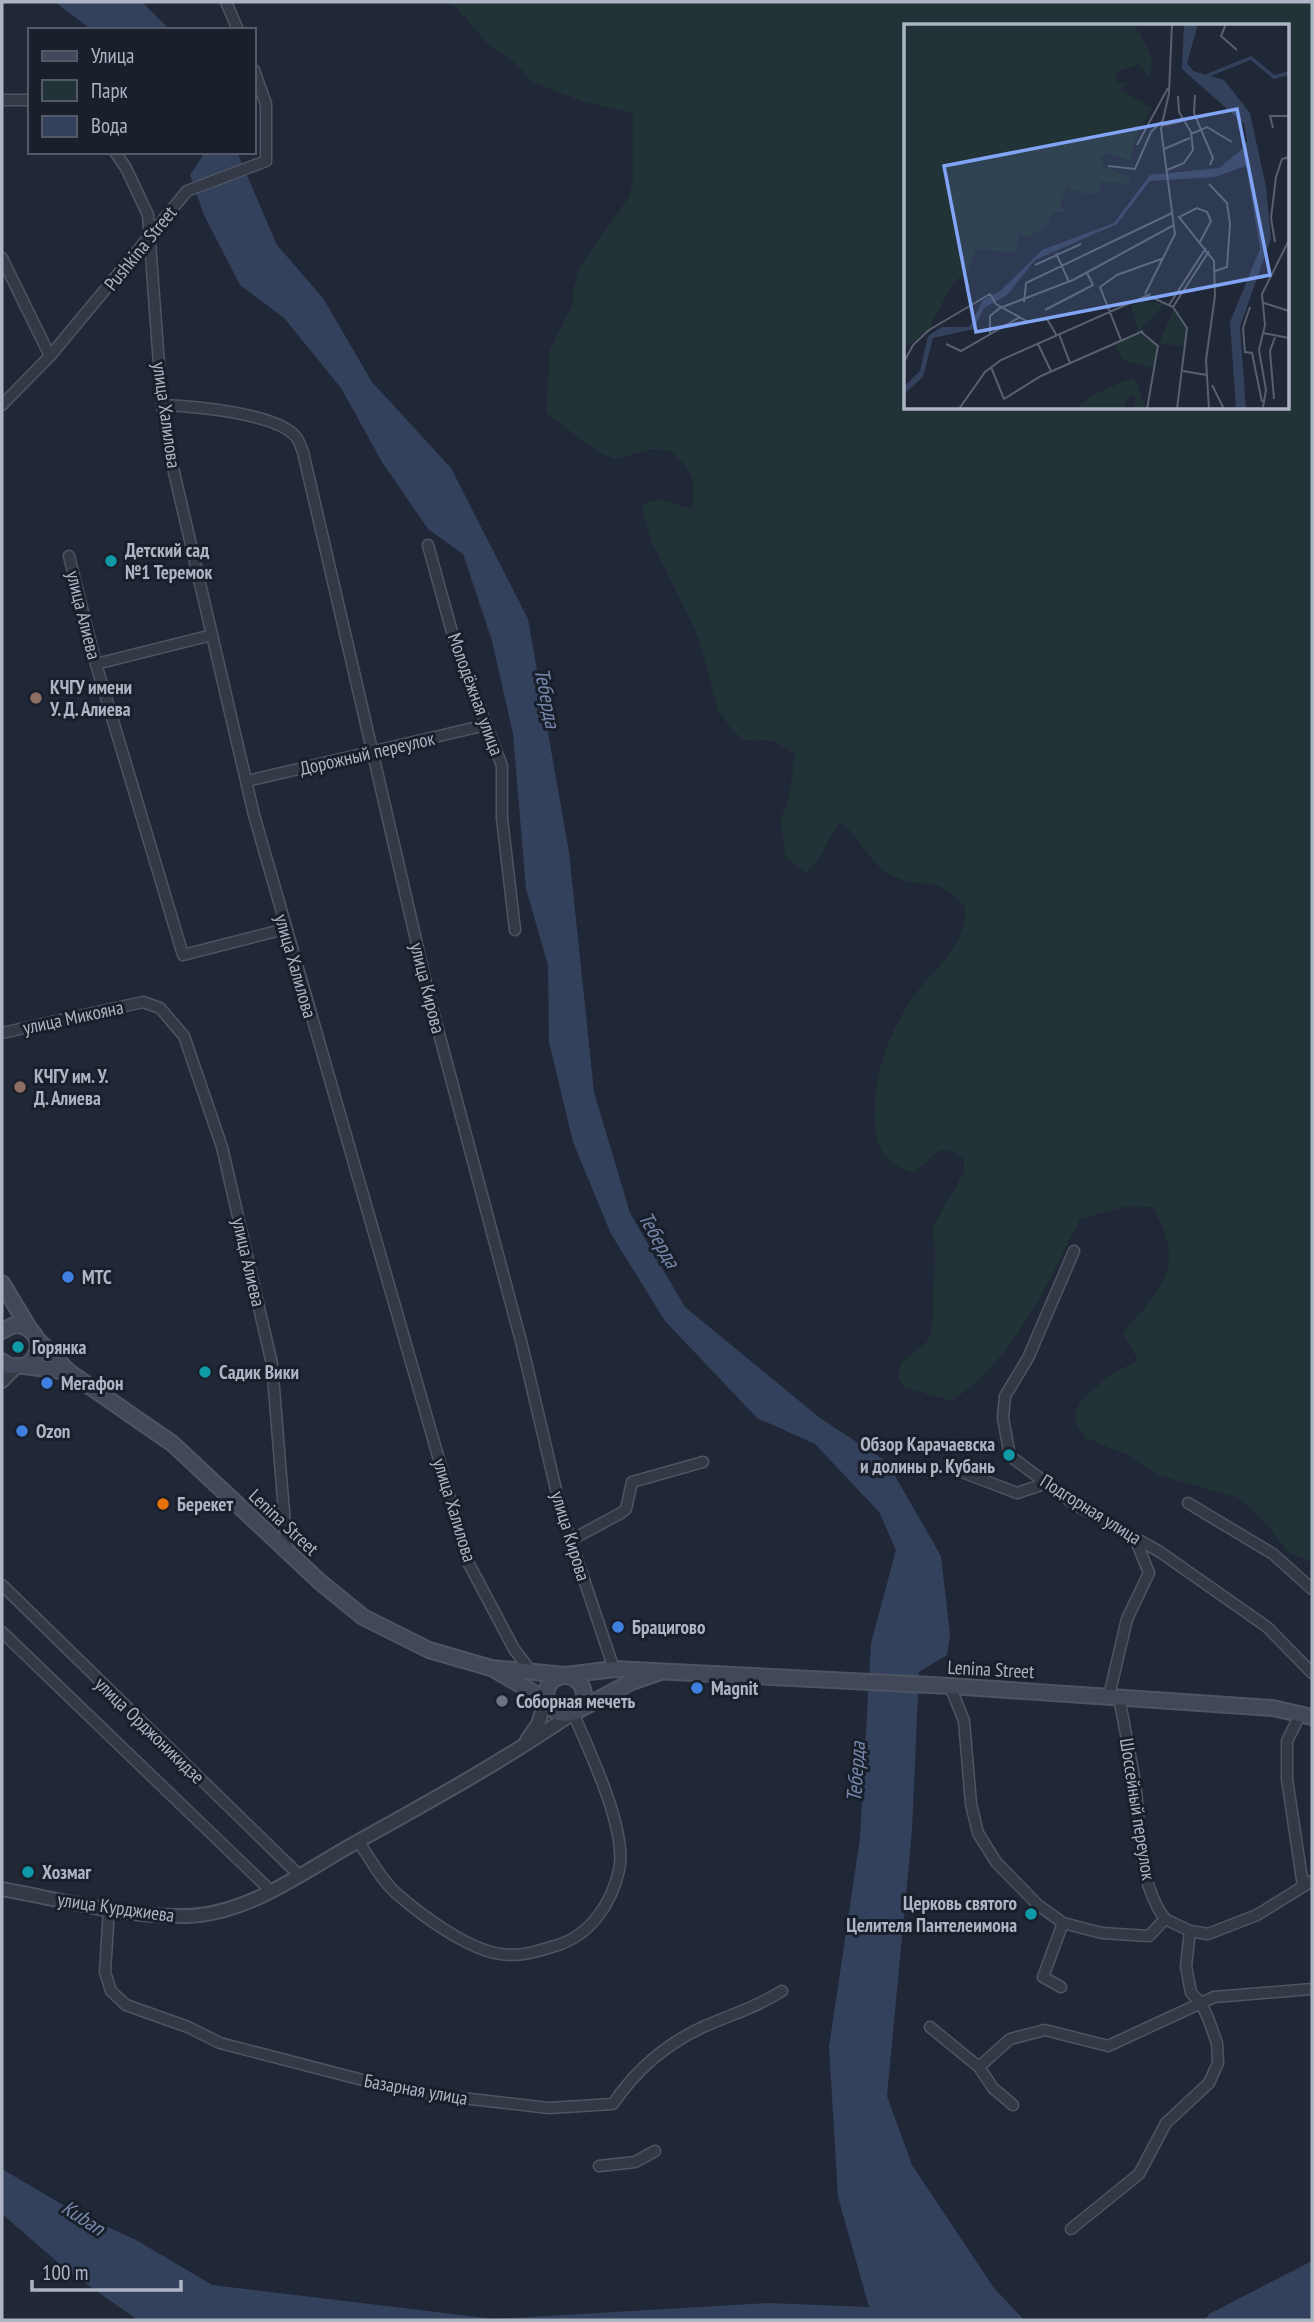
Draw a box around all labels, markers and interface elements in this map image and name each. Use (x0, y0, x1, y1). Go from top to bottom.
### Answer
inset map (904, 24, 1290, 410)
legend (28, 28, 256, 154)
text: Улица (91, 42, 134, 69)
text: Парк (91, 77, 128, 104)
text: Вода (91, 112, 128, 139)
street label: Pushkina Street (99, 200, 182, 295)
street label: улица Халилова (148, 360, 186, 470)
place label: Детский сад №1 Теремок (125, 538, 212, 584)
marker: Детский сад №1 Теремок (103, 553, 119, 569)
street label: улица Алиева (61, 568, 107, 662)
street label: Молодёжная улица (443, 629, 509, 759)
water label: Теберда (528, 666, 567, 732)
place label: КЧГУ имени У. Д. Алиева (49, 675, 132, 721)
marker: КЧГУ имени У. Д. Алиева (28, 690, 44, 706)
street label: Дорожный переулок (297, 726, 437, 780)
street label: улица Халилова (270, 911, 322, 1021)
street label: улица Кирова (405, 940, 451, 1036)
street label: улица Микояна (21, 995, 125, 1039)
place label: КЧГУ им. У. Д. Алиева (34, 1064, 109, 1110)
marker: КЧГУ им. У. Д. Алиева (12, 1079, 28, 1095)
water label: Теберда (633, 1207, 687, 1274)
street label: улица Алиева (227, 1215, 271, 1309)
place label: МТС (82, 1265, 112, 1289)
marker: МТС (60, 1269, 76, 1285)
place label: Горянка (32, 1335, 86, 1359)
marker: Горянка (10, 1339, 26, 1355)
place label: Садик Вики (219, 1360, 299, 1384)
marker: Садик Вики (197, 1364, 213, 1380)
place label: Мегафон (61, 1371, 123, 1395)
marker: Мегафон (39, 1375, 55, 1391)
place label: Ozon (36, 1419, 70, 1443)
marker: Ozon (14, 1423, 30, 1439)
place label: Обзор Карачаевска и долины р. Кубань (860, 1432, 995, 1478)
marker: Обзор Карачаевска и долины р. Кубань (1001, 1447, 1017, 1463)
street label: улица Халилова (428, 1455, 482, 1565)
street label: Подгорная улица (1036, 1468, 1146, 1550)
street label: Lenina Street (244, 1484, 324, 1561)
street label: улица Кирова (546, 1488, 596, 1584)
place label: Берекет (177, 1492, 233, 1516)
marker: Берекет (155, 1496, 171, 1512)
place label: Брацигово (632, 1615, 705, 1639)
marker: Брацигово (610, 1619, 626, 1635)
street label: Lenina Street (947, 1655, 1036, 1683)
street label: улица Орджоникидзе (90, 1672, 210, 1789)
place label: Magnit (711, 1676, 759, 1700)
marker: Magnit (689, 1680, 705, 1696)
place label: Соборная мечеть (516, 1689, 635, 1713)
marker: Соборная мечеть (494, 1693, 510, 1709)
street label: Шоссейный переулок (1115, 1736, 1161, 1882)
water label: Теберда (840, 1739, 871, 1803)
place label: Хозмаг (42, 1860, 91, 1884)
marker: Хозмаг (20, 1864, 36, 1880)
street label: улица Курджиева (56, 1887, 176, 1927)
place label: Церковь святого Целителя Пантелеимона (846, 1891, 1017, 1937)
marker: Церковь святого Целителя Пантелеимона (1023, 1906, 1039, 1922)
street label: Базарная улица (362, 2068, 470, 2110)
water label: Kuban (57, 2194, 111, 2242)
scale bar (32, 2248, 180, 2292)
text: 100 m (42, 2259, 88, 2286)

